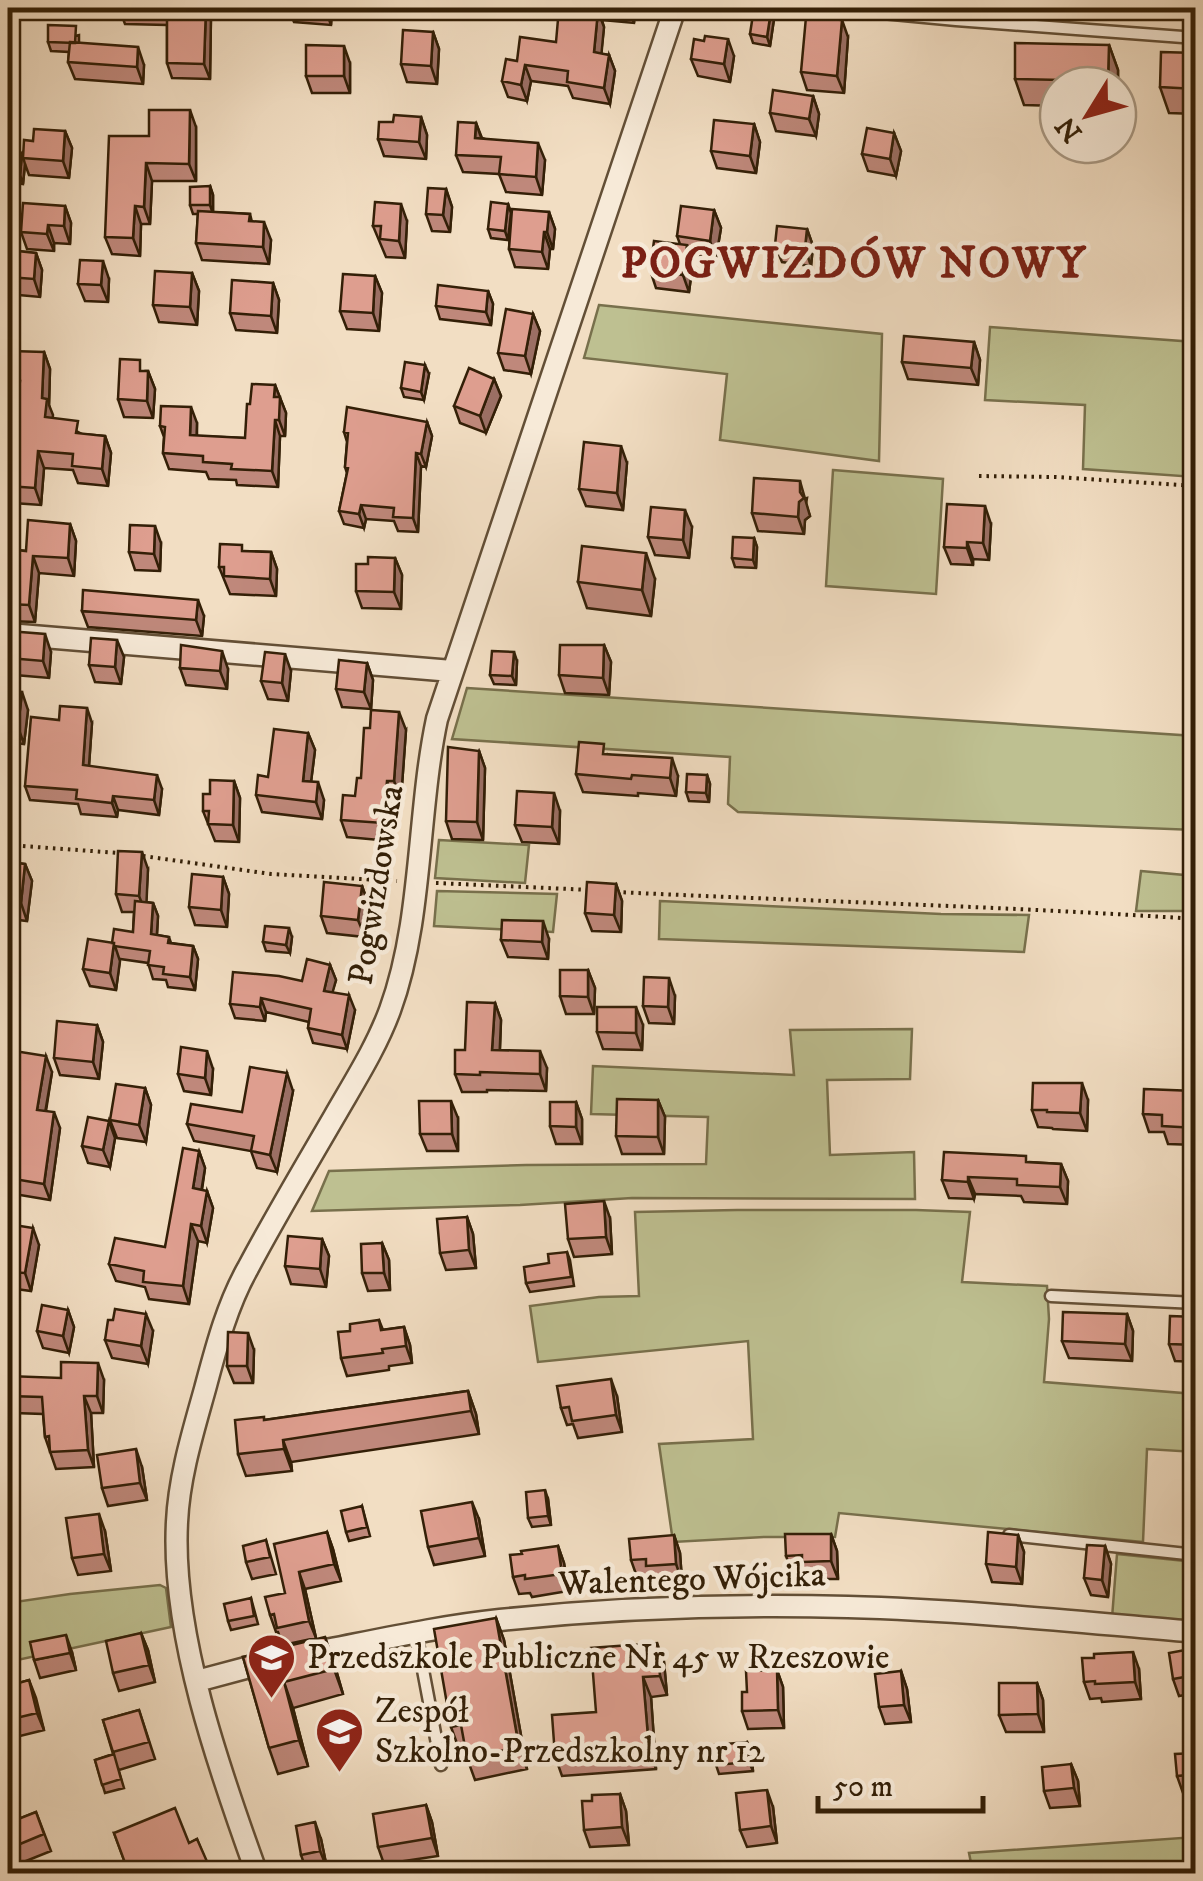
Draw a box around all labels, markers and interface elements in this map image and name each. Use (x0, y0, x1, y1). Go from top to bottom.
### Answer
north arrow (1038, 65, 1138, 165)
text: N (1048, 109, 1090, 149)
district label: POGWIZDÓW NOWY (620, 235, 1088, 292)
street label: Pogwizdowska (339, 782, 415, 988)
street label: Walentego Wójcika (557, 1553, 826, 1607)
school or university icon: Przedszkole Publiczne Nr 45 w Rzeszowie (246, 1632, 298, 1700)
place label: Przedszkole Publiczne Nr 45 w Rzeszowie (307, 1636, 890, 1680)
place label: Zespół Szkolno-Przedszkolny nr 12 (375, 1690, 765, 1774)
school or university icon: Zespół Szkolno-Przedszkolny nr 12 (314, 1706, 366, 1774)
scale bar (818, 1751, 983, 1813)
text: 50 m (833, 1769, 893, 1806)

